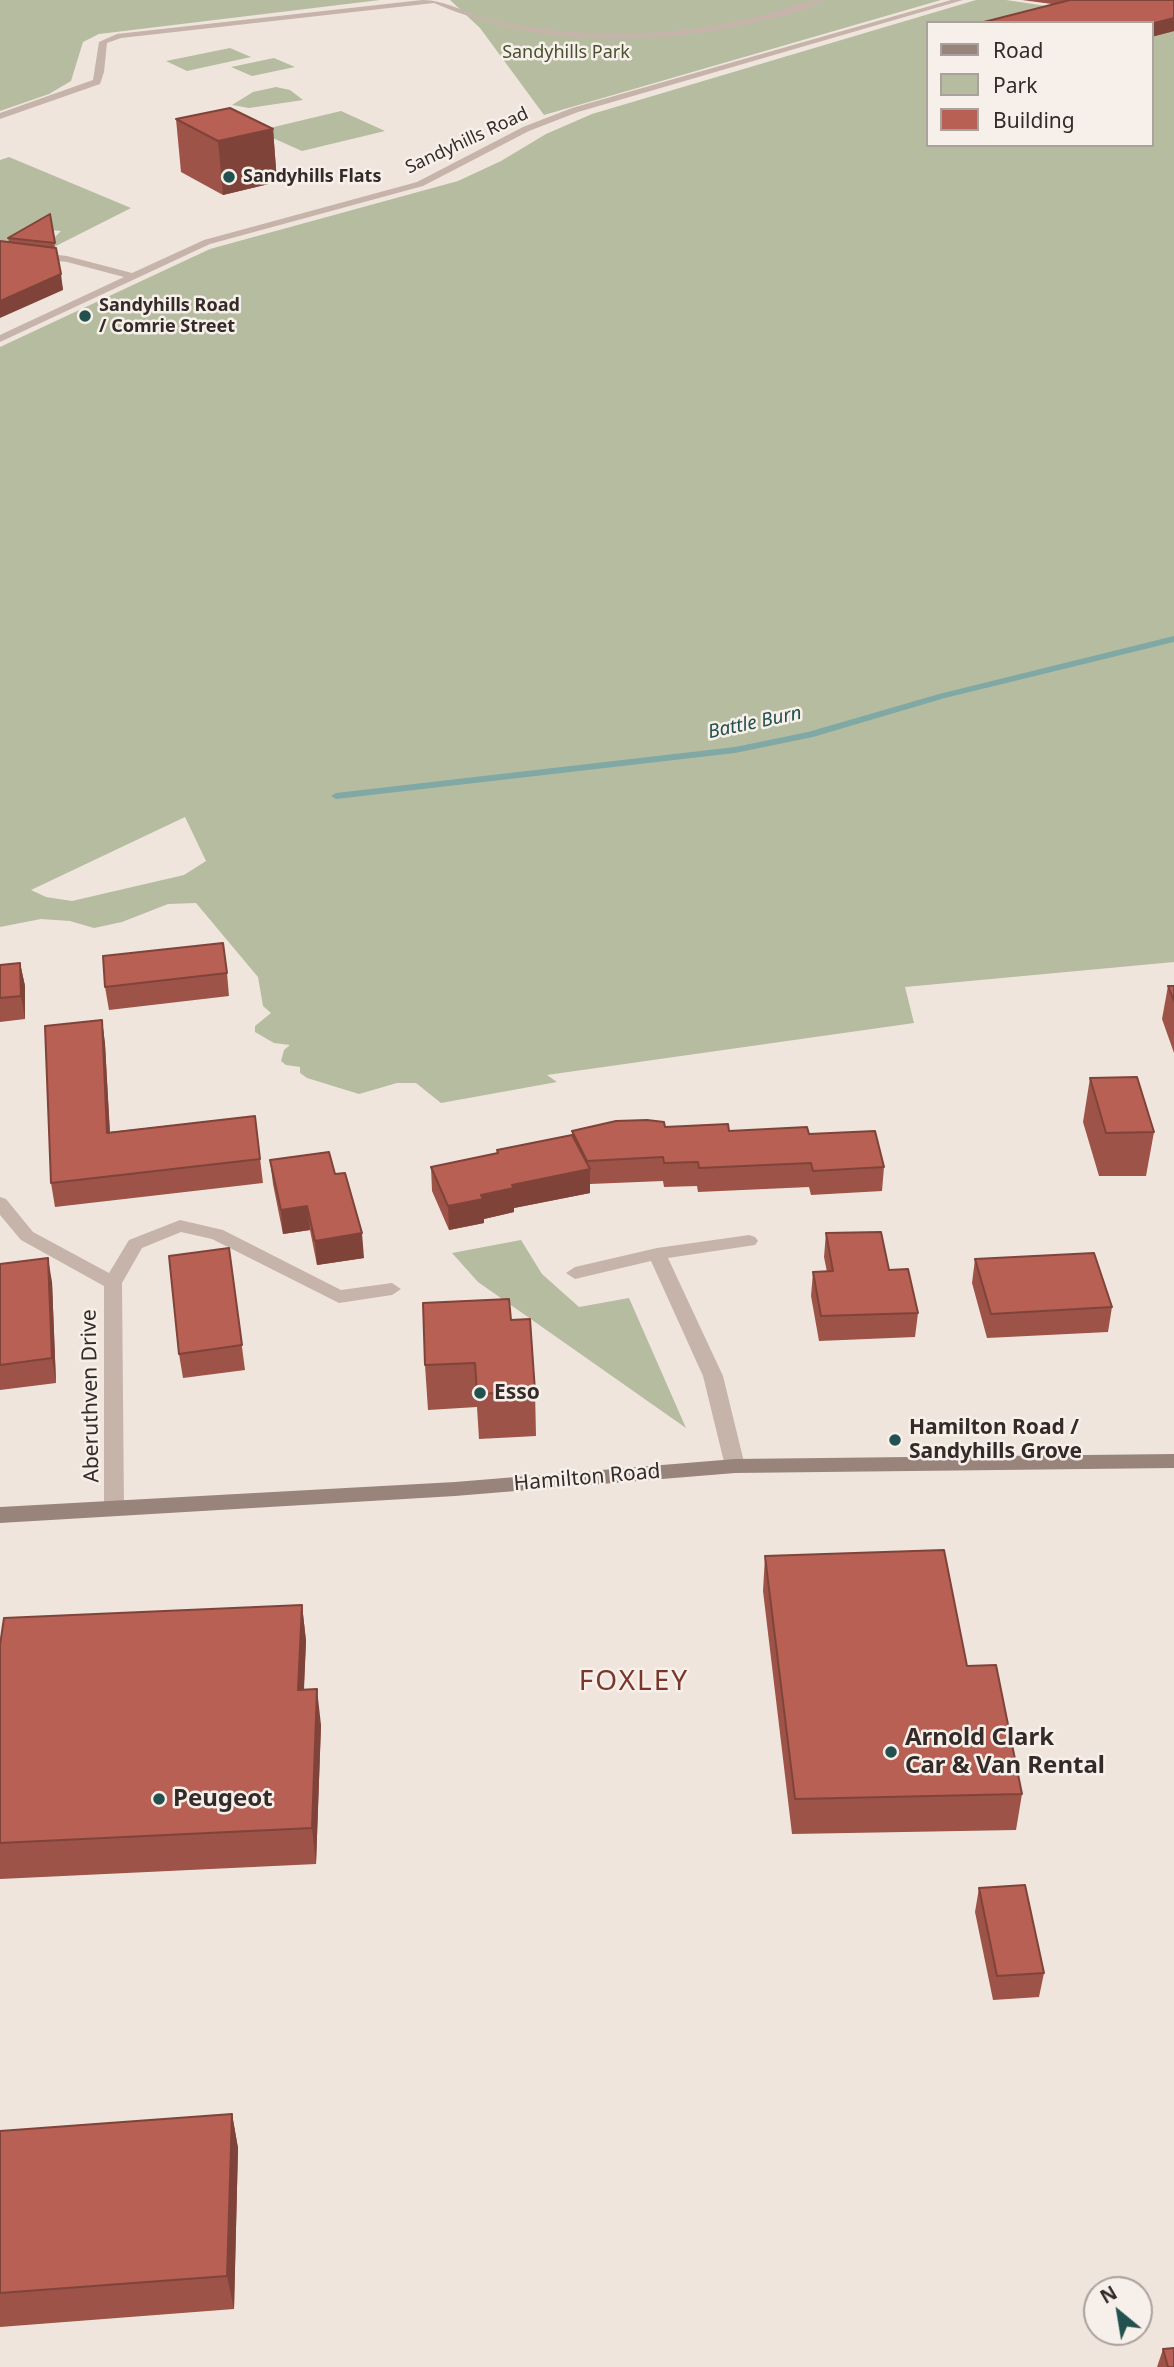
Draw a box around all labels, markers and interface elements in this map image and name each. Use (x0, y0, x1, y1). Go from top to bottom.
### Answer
legend (926, 21, 1153, 147)
text: Road (993, 36, 1043, 64)
park label: Sandyhills Park (502, 42, 630, 64)
text: Park (993, 71, 1037, 99)
street label: Sandyhills Road (402, 103, 532, 179)
text: Building (993, 106, 1075, 134)
place label: Sandyhills Flats (243, 166, 381, 188)
marker: Sandyhills Flats (221, 169, 237, 185)
place label: Sandyhills Road / Comrie Street (99, 295, 240, 338)
marker: Sandyhills Road / Comrie Street (77, 308, 93, 324)
water label: Battle Burn (706, 702, 804, 744)
street label: Aberuthven Drive (77, 1309, 105, 1483)
place label: Esso (494, 1380, 540, 1406)
marker: Esso (472, 1385, 488, 1401)
place label: Hamilton Road / Sandyhills Grove (909, 1415, 1082, 1465)
marker: Hamilton Road / Sandyhills Grove (887, 1432, 903, 1448)
street label: Hamilton Road (513, 1459, 661, 1497)
district label: FOXLEY (580, 1665, 688, 1699)
place label: Arnold Clark Car & Van Rental (905, 1724, 1105, 1780)
marker: Arnold Clark Car & Van Rental (883, 1744, 899, 1760)
place label: Peugeot (173, 1785, 273, 1813)
marker: Peugeot (151, 1791, 167, 1807)
north arrow (1083, 2276, 1153, 2346)
text: N (1095, 2279, 1122, 2310)

